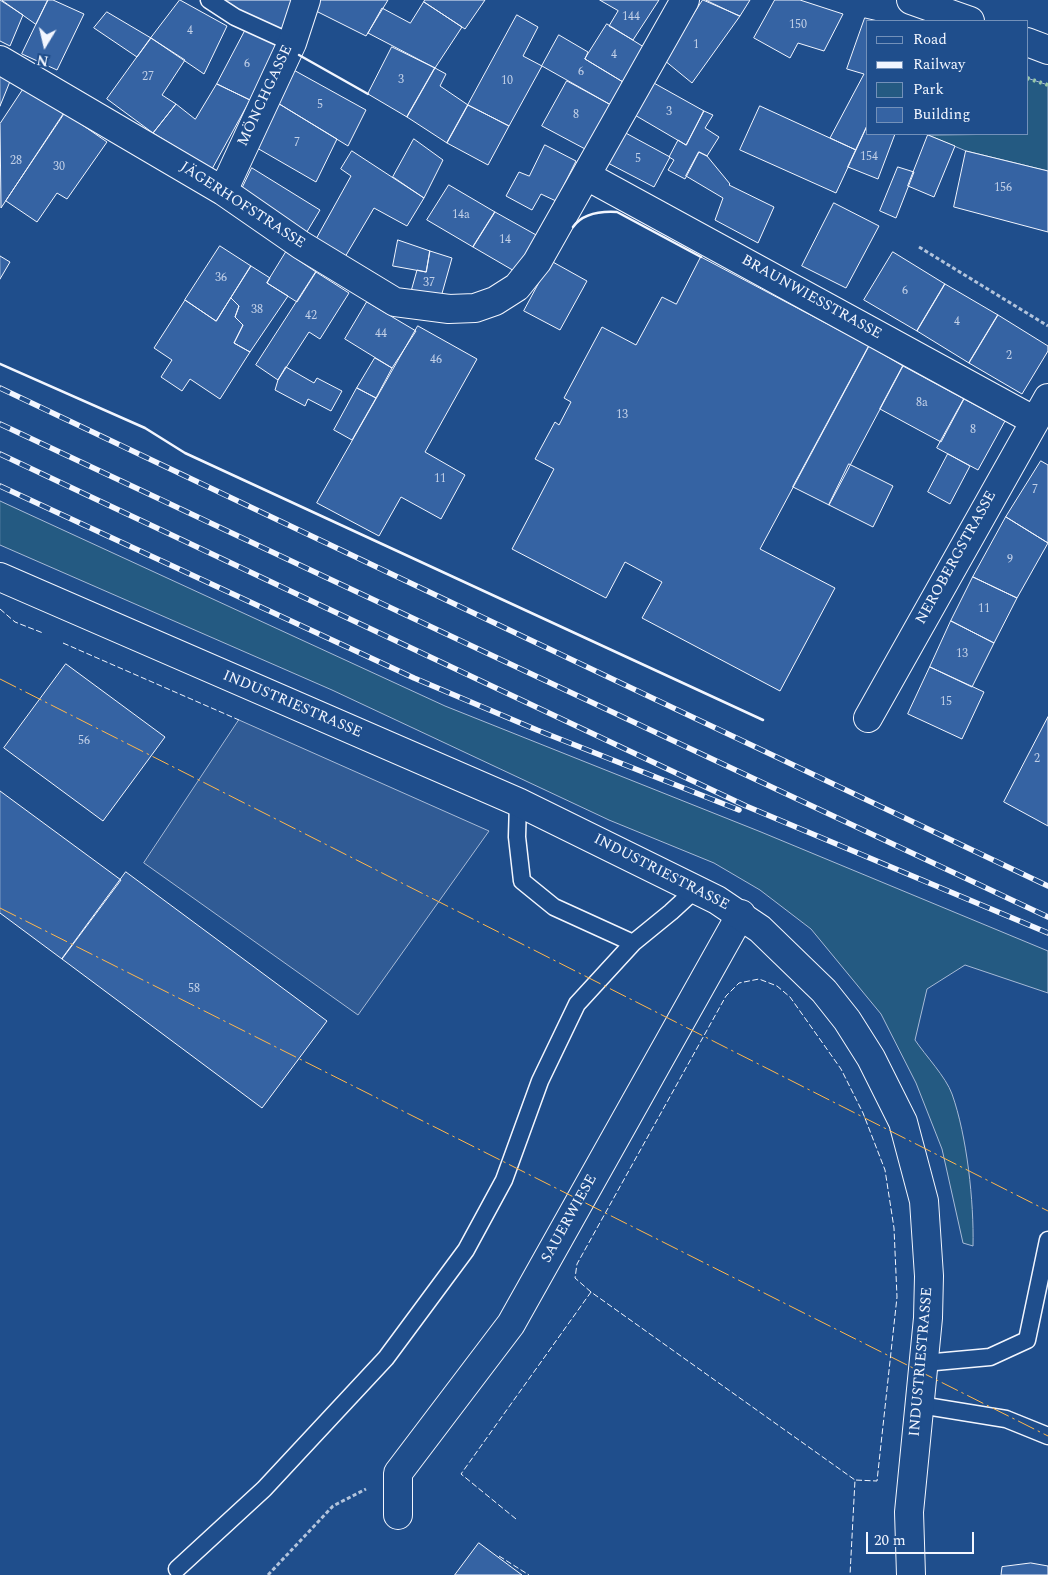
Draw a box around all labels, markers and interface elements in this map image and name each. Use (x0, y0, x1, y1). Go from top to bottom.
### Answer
house number: 144 (622, 11, 640, 25)
house number: 150 (789, 19, 807, 33)
north arrow (20, 20, 70, 70)
legend (866, 20, 1028, 135)
house number: 4 (187, 25, 193, 39)
text: Road (913, 28, 947, 51)
house number: 1 (693, 39, 699, 53)
street label: MÖNCHGASSE (235, 43, 297, 149)
text: N (35, 49, 50, 72)
house number: 4 (611, 49, 617, 63)
text: Railway (913, 53, 965, 76)
house number: 6 (244, 58, 250, 72)
house number: 6 (578, 66, 584, 80)
house number: 27 (142, 71, 154, 85)
house number: 3 (398, 74, 404, 88)
house number: 10 (501, 75, 513, 89)
text: Park (913, 78, 944, 101)
house number: 5 (317, 99, 323, 113)
text: Building (913, 103, 970, 126)
house number: 3 (666, 106, 672, 120)
house number: 8 (573, 109, 579, 123)
house number: 7 (294, 137, 300, 151)
house number: 154 (860, 151, 878, 165)
house number: 5 (635, 153, 641, 167)
house number: 28 (10, 155, 22, 169)
street label: JÄGERHOFSTRASSE (176, 159, 308, 253)
house number: 30 (53, 161, 65, 175)
house number: 156 (994, 182, 1012, 196)
house number: 14a (452, 209, 470, 223)
house number: 14 (499, 234, 511, 248)
street label: BRAUNWIESSTRASSE (738, 252, 884, 344)
house number: 36 (215, 272, 227, 286)
house number: 37 (423, 277, 435, 291)
house number: 6 (902, 285, 908, 299)
house number: 38 (251, 304, 263, 318)
house number: 42 (305, 310, 317, 324)
house number: 4 (954, 316, 960, 330)
house number: 44 (375, 328, 387, 342)
house number: 2 (1006, 350, 1012, 364)
house number: 46 (430, 354, 442, 368)
house number: 8a (916, 397, 928, 411)
house number: 13 (616, 409, 628, 423)
house number: 8 (970, 424, 976, 438)
house number: 11 (434, 473, 446, 487)
house number: 7 (1032, 484, 1038, 498)
street label: NEROBERGSTRASSE (913, 488, 1001, 628)
house number: 9 (1007, 554, 1013, 568)
house number: 11 (978, 603, 990, 617)
house number: 13 (956, 648, 968, 662)
street label: INDUSTRIESTRASSE (220, 667, 364, 743)
house number: 15 (940, 696, 952, 710)
house number: 56 (78, 735, 90, 749)
house number: 2 (1034, 753, 1040, 767)
street label: INDUSTRIESTRASSE (590, 831, 732, 915)
house number: 58 (188, 983, 200, 997)
street label: SAUERWIESE (538, 1172, 602, 1266)
street label: INDUSTRIESTRASSE (907, 1287, 937, 1437)
scale bar (868, 1522, 976, 1554)
text: 20 m (874, 1529, 906, 1552)

